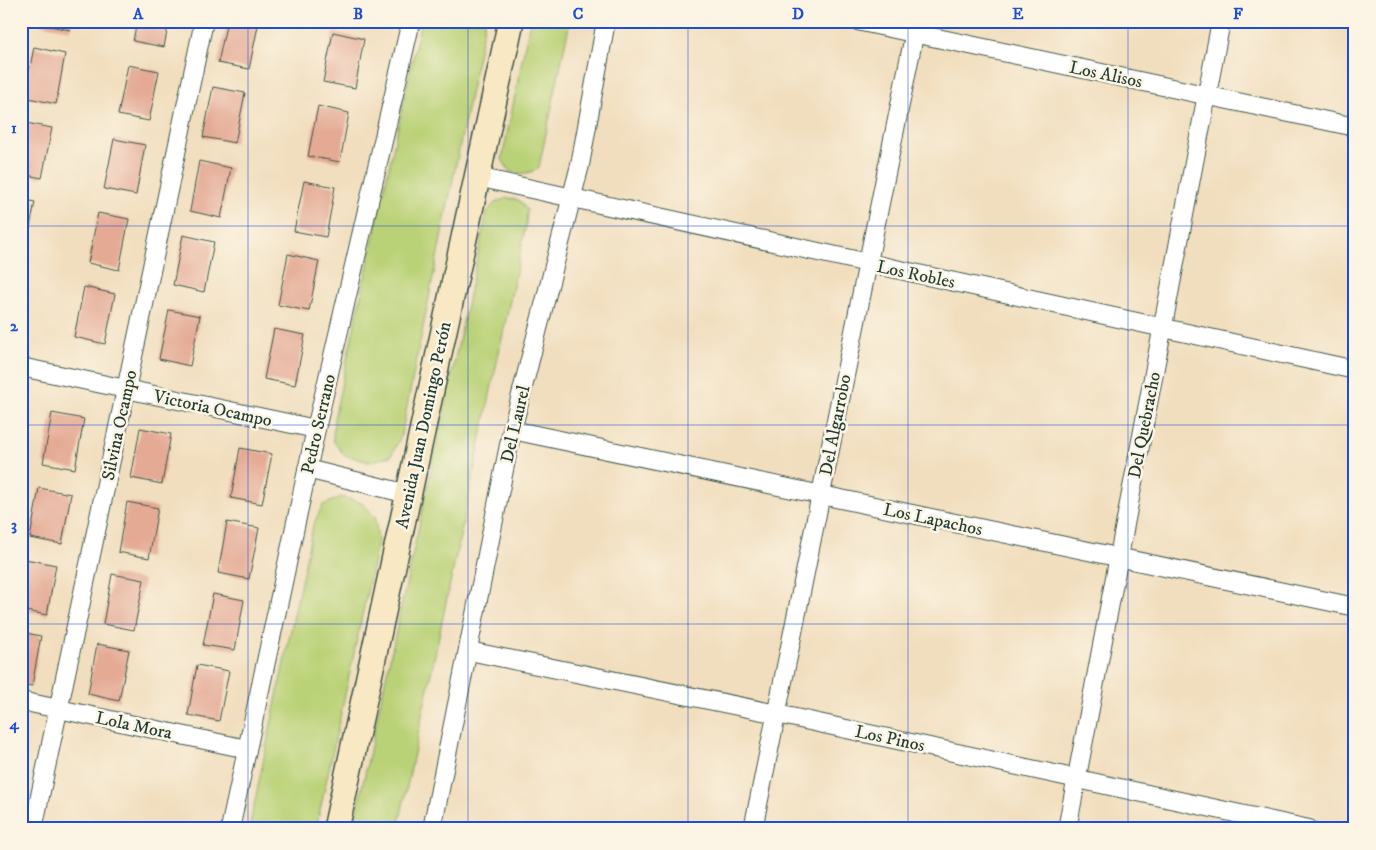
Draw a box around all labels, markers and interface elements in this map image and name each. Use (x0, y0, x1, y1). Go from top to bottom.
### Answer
text: A (132, 4, 144, 24)
text: B (353, 4, 363, 24)
text: C (573, 4, 583, 24)
text: D (792, 4, 804, 24)
text: E (1012, 4, 1024, 24)
text: F (1233, 4, 1243, 24)
street label: Los Alisos (1067, 57, 1144, 93)
text: 1 (11, 118, 17, 138)
street label: Los Robles (875, 256, 957, 294)
text: 2 (10, 316, 19, 336)
street label: Avenida Juan Domingo Perón (391, 319, 457, 531)
street label: Silvina Ocampo (98, 368, 142, 482)
street label: Del Quebracho (1124, 370, 1166, 480)
street label: Pedro Serrano (297, 372, 341, 476)
street label: Del Algarrobo (815, 372, 857, 478)
street label: Del Laurel (496, 383, 536, 465)
street label: Victoria Ocampo (151, 385, 274, 432)
street label: Los Lapachos (881, 499, 984, 541)
text: 3 (11, 515, 17, 535)
street label: Lola Mora (93, 707, 174, 745)
text: 4 (8, 714, 19, 734)
street label: Los Pinos (853, 721, 927, 757)

